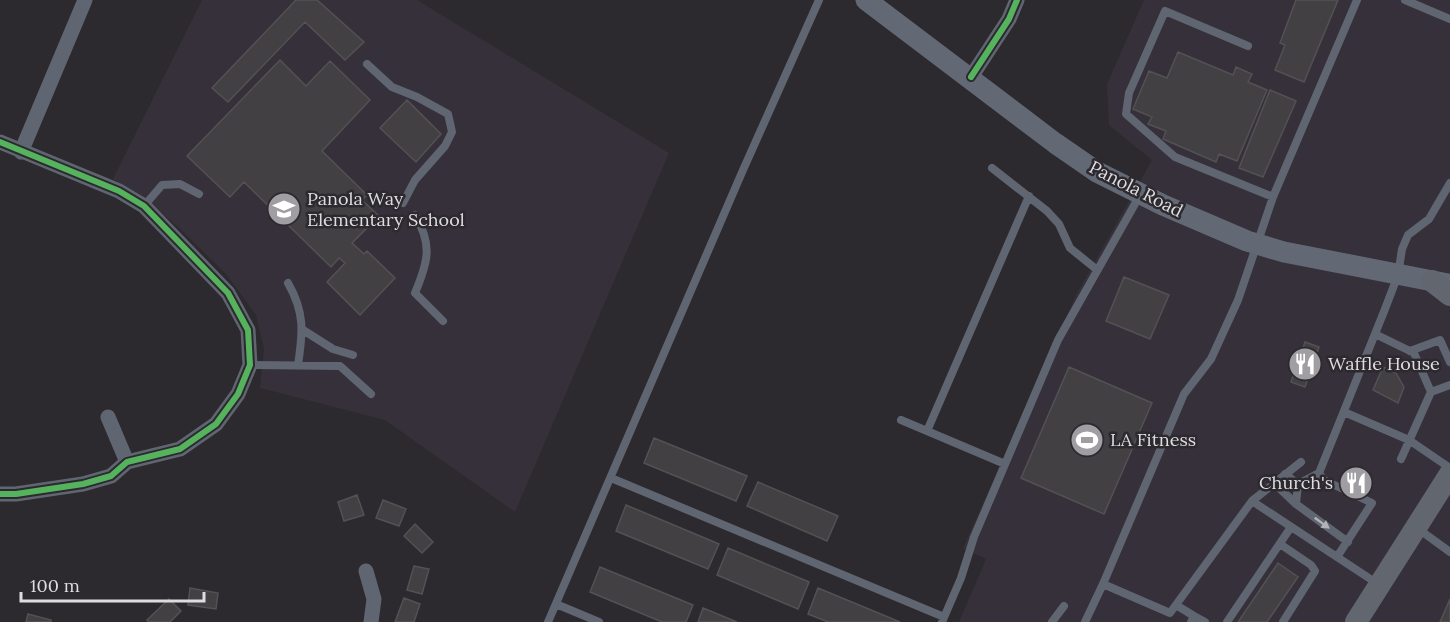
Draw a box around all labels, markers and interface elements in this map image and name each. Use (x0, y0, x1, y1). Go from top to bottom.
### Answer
street label: Panola Road (1085, 155, 1187, 222)
place label: Panola Way Elementary School (307, 187, 465, 231)
school or university icon: Panola Way Elementary School (266, 191, 302, 227)
restaurant icon: Waffle House (1287, 346, 1323, 382)
place label: Waffle House (1328, 352, 1440, 375)
sports icon: LA Fitness (1069, 422, 1105, 458)
place label: LA Fitness (1110, 428, 1196, 451)
restaurant icon: Church's (1338, 465, 1374, 501)
place label: Church's (1259, 471, 1333, 494)
one-way arrow (1313, 517, 1329, 529)
scale bar (21, 565, 204, 603)
text: 100 m (30, 574, 80, 597)

